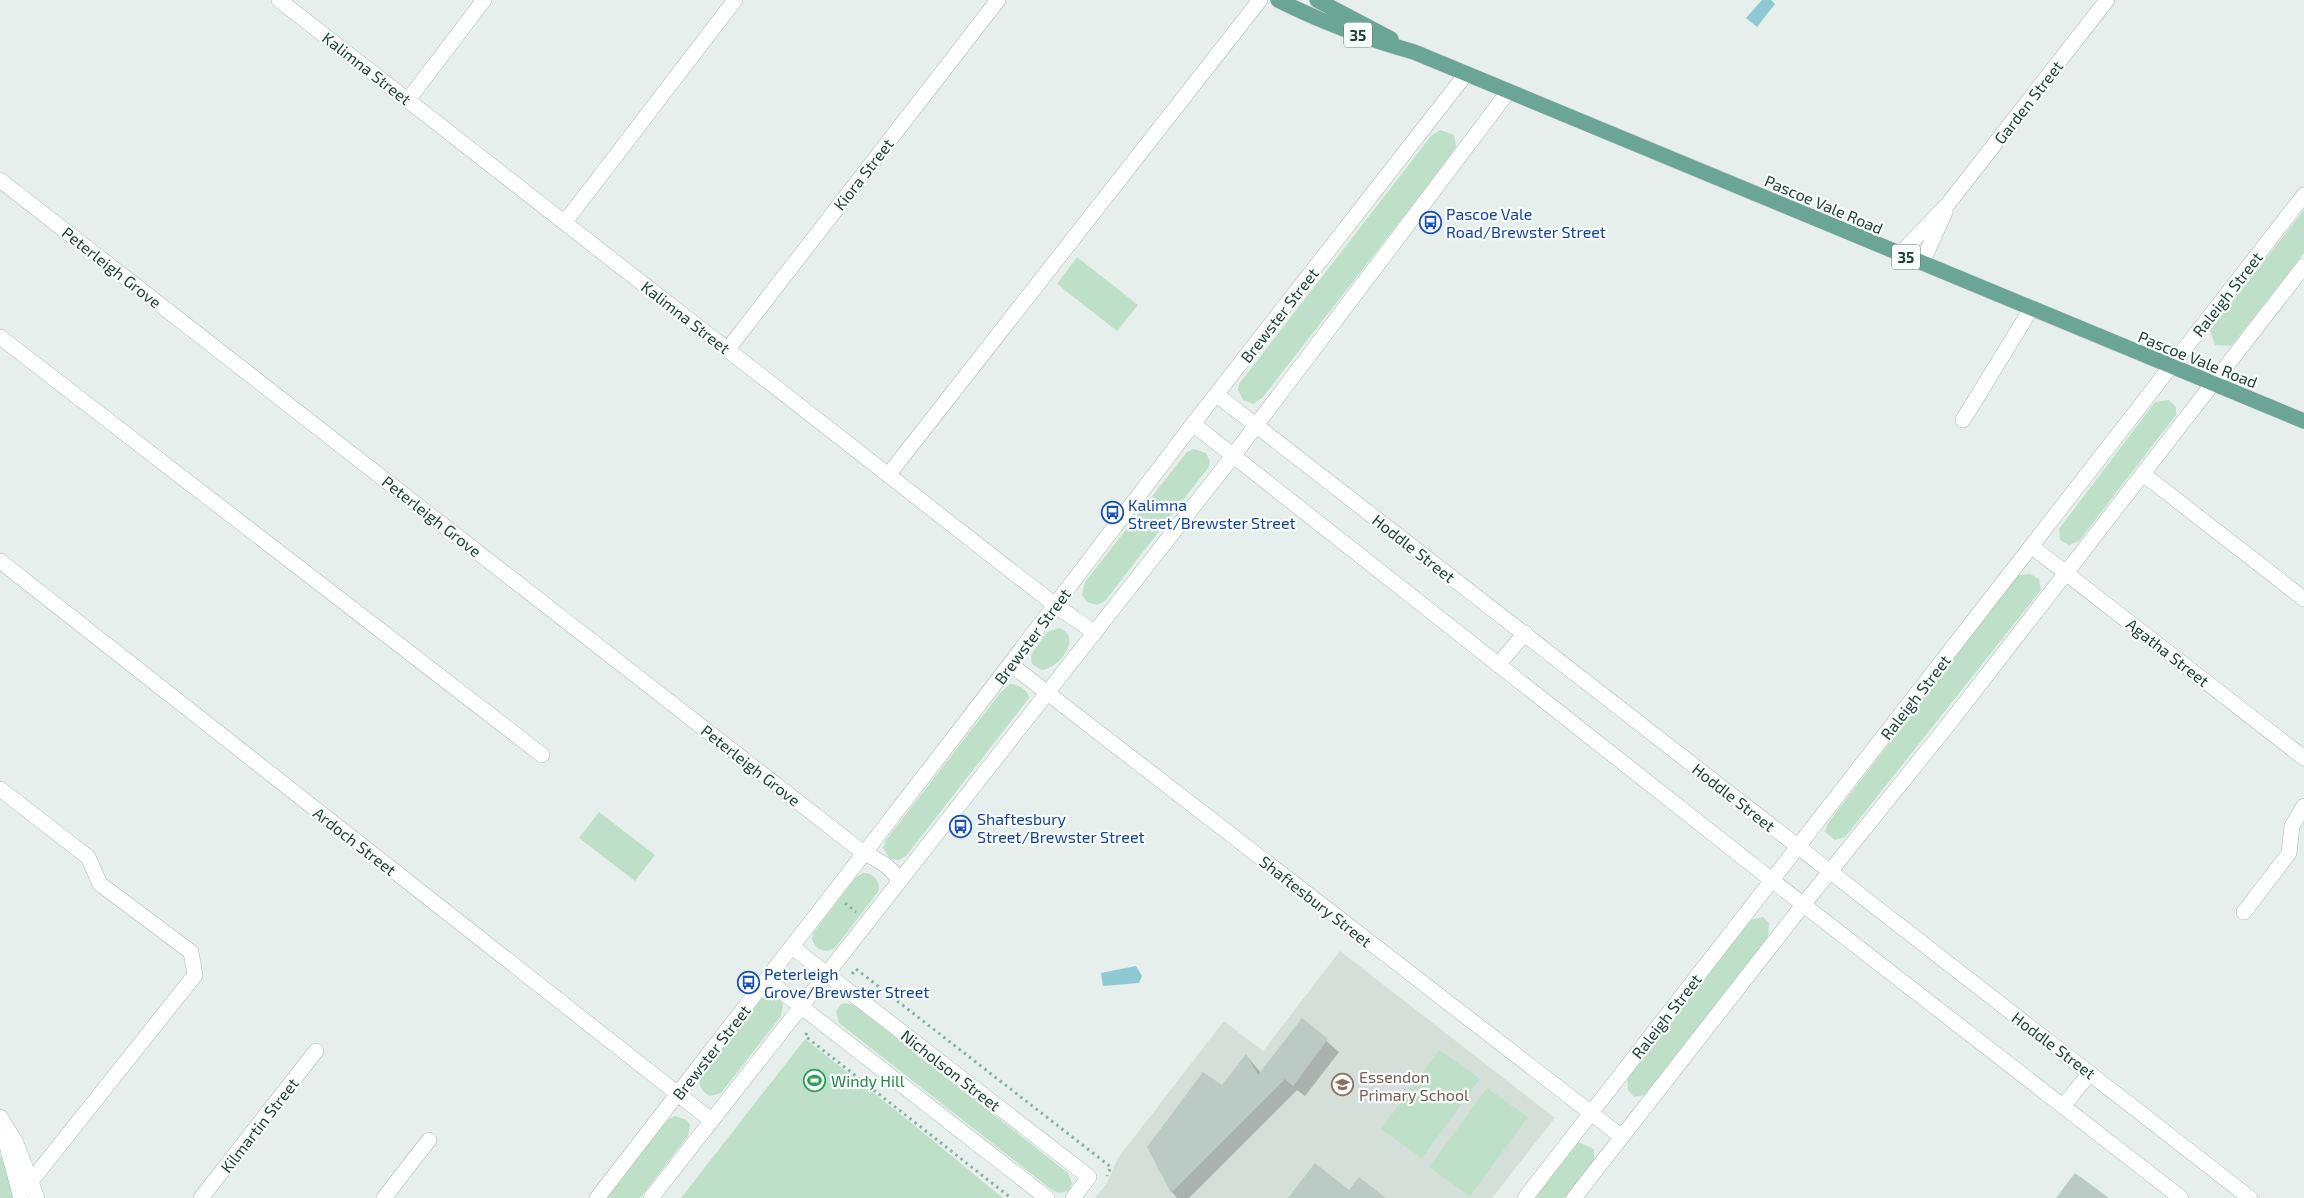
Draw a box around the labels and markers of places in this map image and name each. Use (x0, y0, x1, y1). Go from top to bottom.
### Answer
place label: Pascoe Vale Road/Brewster Street (1446, 204, 1606, 241)
bus stop icon: Pascoe Vale Road/Brewster Street (1418, 210, 1442, 234)
place label: Kalimna Street/Brewster Street (1128, 495, 1296, 532)
bus stop icon: Kalimna Street/Brewster Street (1100, 501, 1124, 525)
place label: Shaftesbury Street/Brewster Street (977, 809, 1145, 846)
bus stop icon: Shaftesbury Street/Brewster Street (949, 815, 973, 839)
place label: Peterleigh Grove/Brewster Street (764, 964, 929, 1001)
bus stop icon: Peterleigh Grove/Brewster Street (736, 970, 760, 994)
place label: Essendon Primary School (1359, 1067, 1469, 1104)
sports icon: Windy Hill (803, 1068, 827, 1092)
place label: Windy Hill (831, 1071, 905, 1090)
school or university icon: Essendon Primary School (1331, 1073, 1355, 1097)

